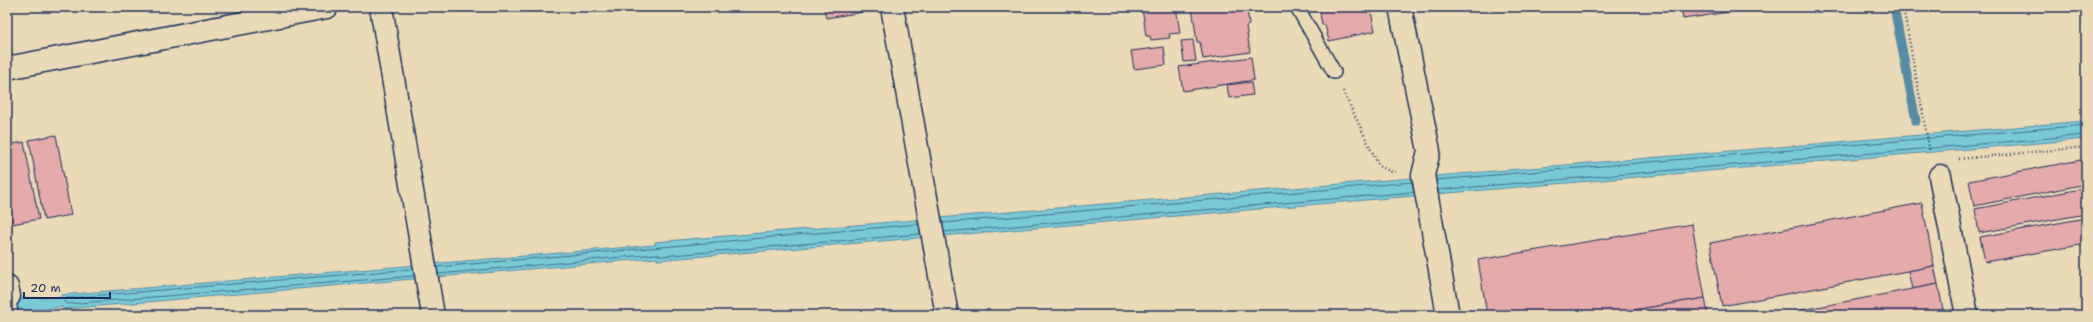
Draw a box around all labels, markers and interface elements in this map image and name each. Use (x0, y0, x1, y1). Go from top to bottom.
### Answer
scale bar (24, 274, 110, 300)
text: 20 m (30, 280, 61, 296)

